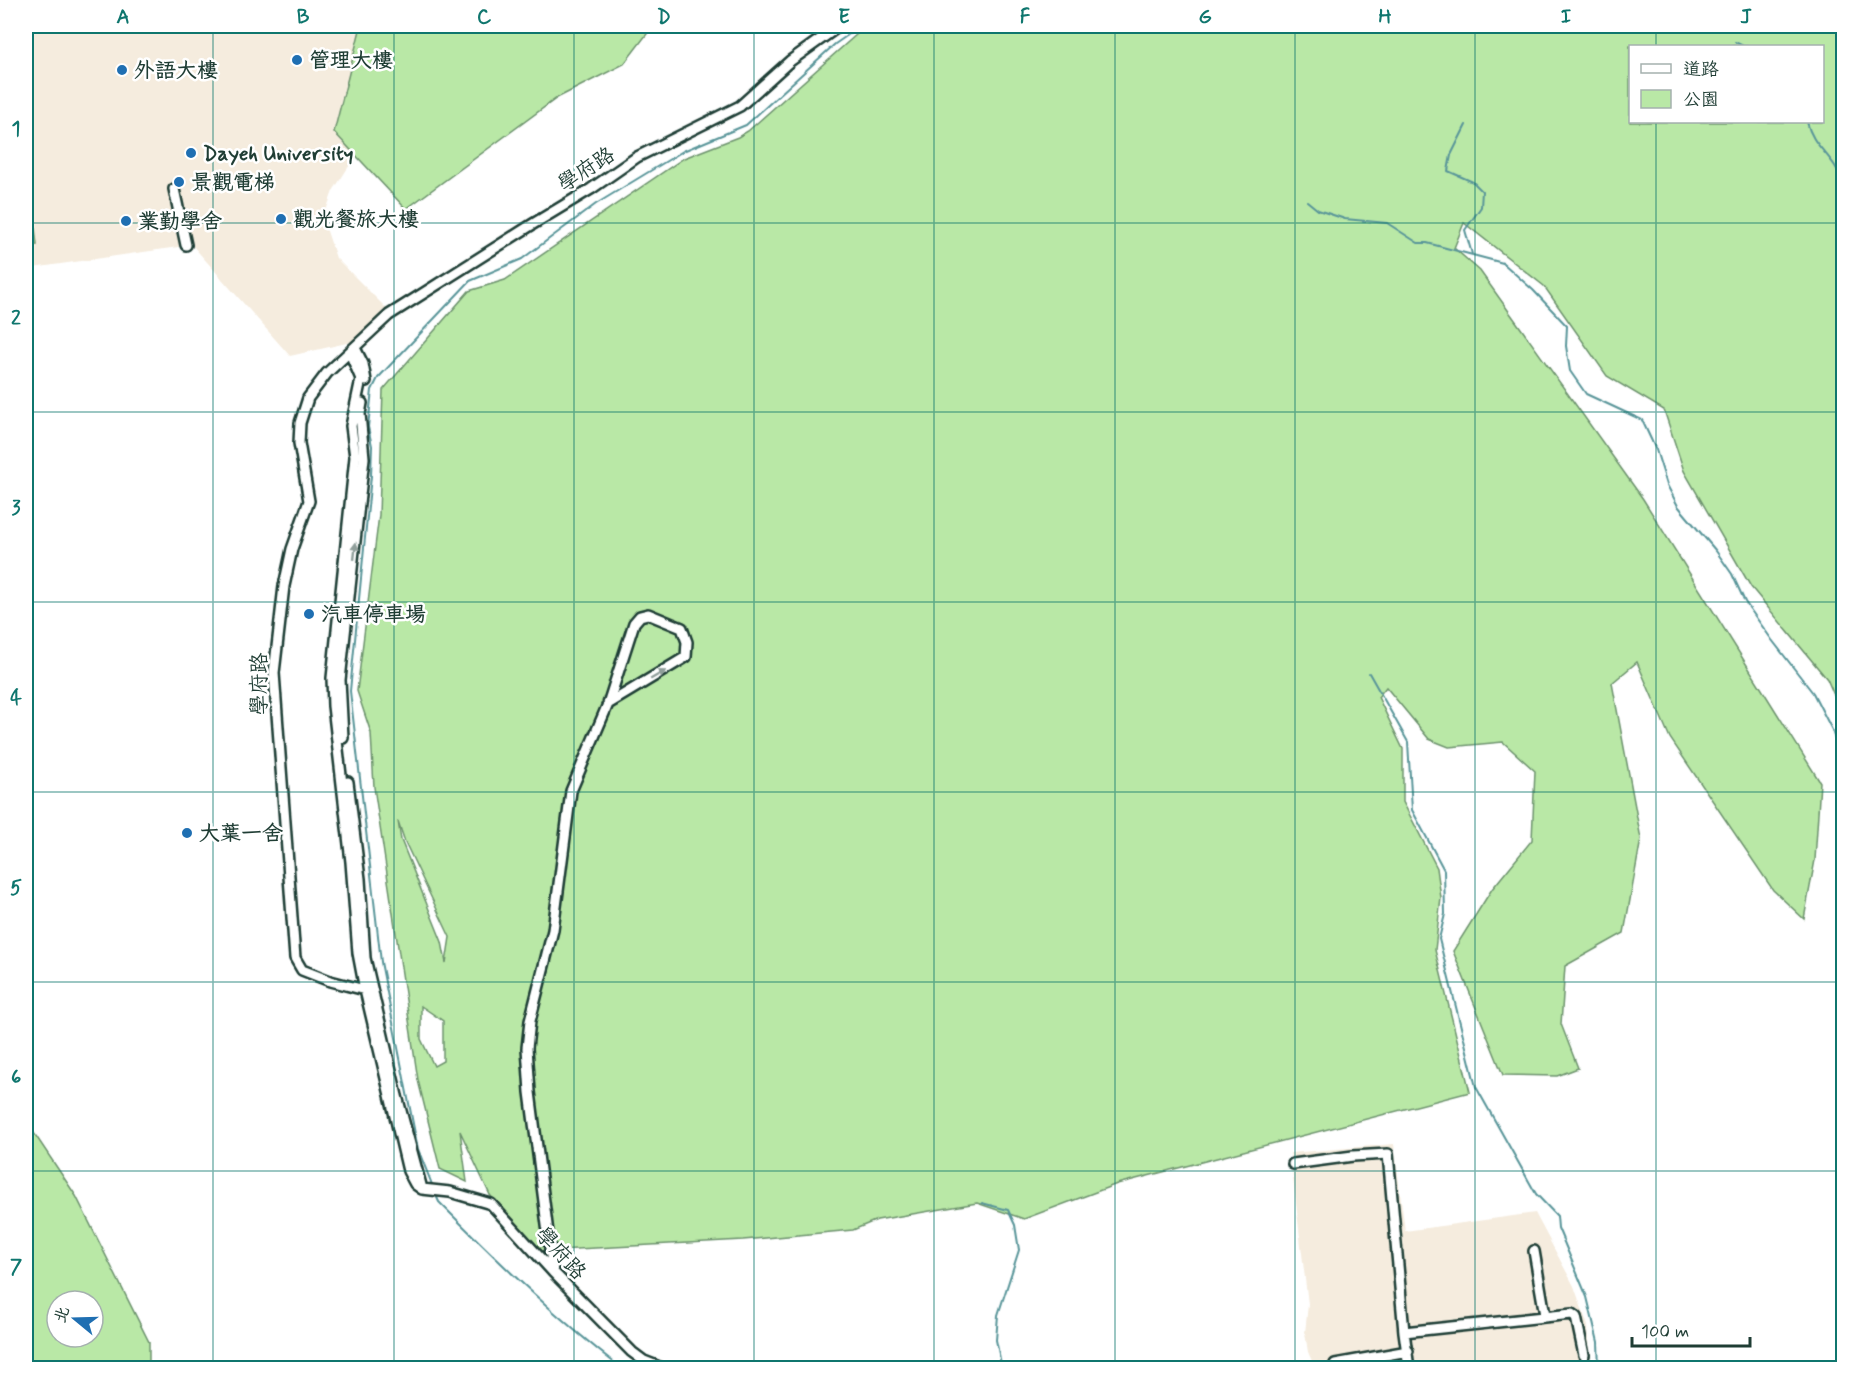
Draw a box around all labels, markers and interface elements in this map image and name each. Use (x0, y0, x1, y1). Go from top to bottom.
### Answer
text: A (116, 4, 130, 31)
text: B (297, 4, 310, 31)
text: C (477, 4, 492, 31)
text: D (657, 4, 671, 31)
text: E (838, 4, 850, 31)
text: F (1020, 4, 1031, 31)
text: G (1198, 4, 1212, 31)
text: H (1378, 4, 1392, 31)
text: I (1561, 4, 1571, 31)
text: J (1740, 4, 1752, 31)
legend (1629, 45, 1824, 123)
place label: 管理大樓 (309, 47, 393, 75)
marker: 管理大樓 (290, 53, 304, 67)
place label: 外語大樓 (134, 57, 218, 85)
text: 道路 (1683, 58, 1719, 82)
marker: 外語大樓 (115, 63, 129, 77)
text: 公園 (1683, 88, 1719, 112)
text: 1 (12, 116, 20, 143)
place label: Dayeh University (203, 140, 354, 168)
street label: 學府路 (553, 141, 621, 199)
marker: Dayeh University (184, 146, 198, 160)
place label: 景觀電梯 (191, 169, 275, 197)
marker: 景觀電梯 (172, 175, 186, 189)
place label: 觀光餐旅大樓 (293, 206, 419, 234)
place label: 業勤學舍 (138, 208, 222, 236)
marker: 觀光餐旅大樓 (274, 212, 288, 226)
marker: 業勤學舍 (119, 214, 133, 228)
text: 2 (11, 305, 21, 332)
text: 3 (11, 495, 21, 522)
one-way arrow (350, 542, 359, 561)
place label: 汽車停車場 (321, 601, 426, 629)
marker: 汽車停車場 (302, 607, 316, 621)
street label: 學府路 (246, 653, 274, 716)
one-way arrow (650, 670, 667, 680)
text: 4 (10, 685, 22, 712)
place label: 大葉一舍 (199, 820, 283, 848)
marker: 大葉一舍 (180, 826, 194, 840)
text: 5 (10, 875, 22, 902)
text: 6 (11, 1064, 21, 1091)
street label: 學府路 (529, 1221, 592, 1286)
text: 7 (10, 1254, 22, 1281)
north arrow (45, 1289, 105, 1349)
text: 北 (50, 1304, 75, 1326)
scale bar (1632, 1310, 1750, 1348)
text: 100 m (1641, 1320, 1689, 1344)

